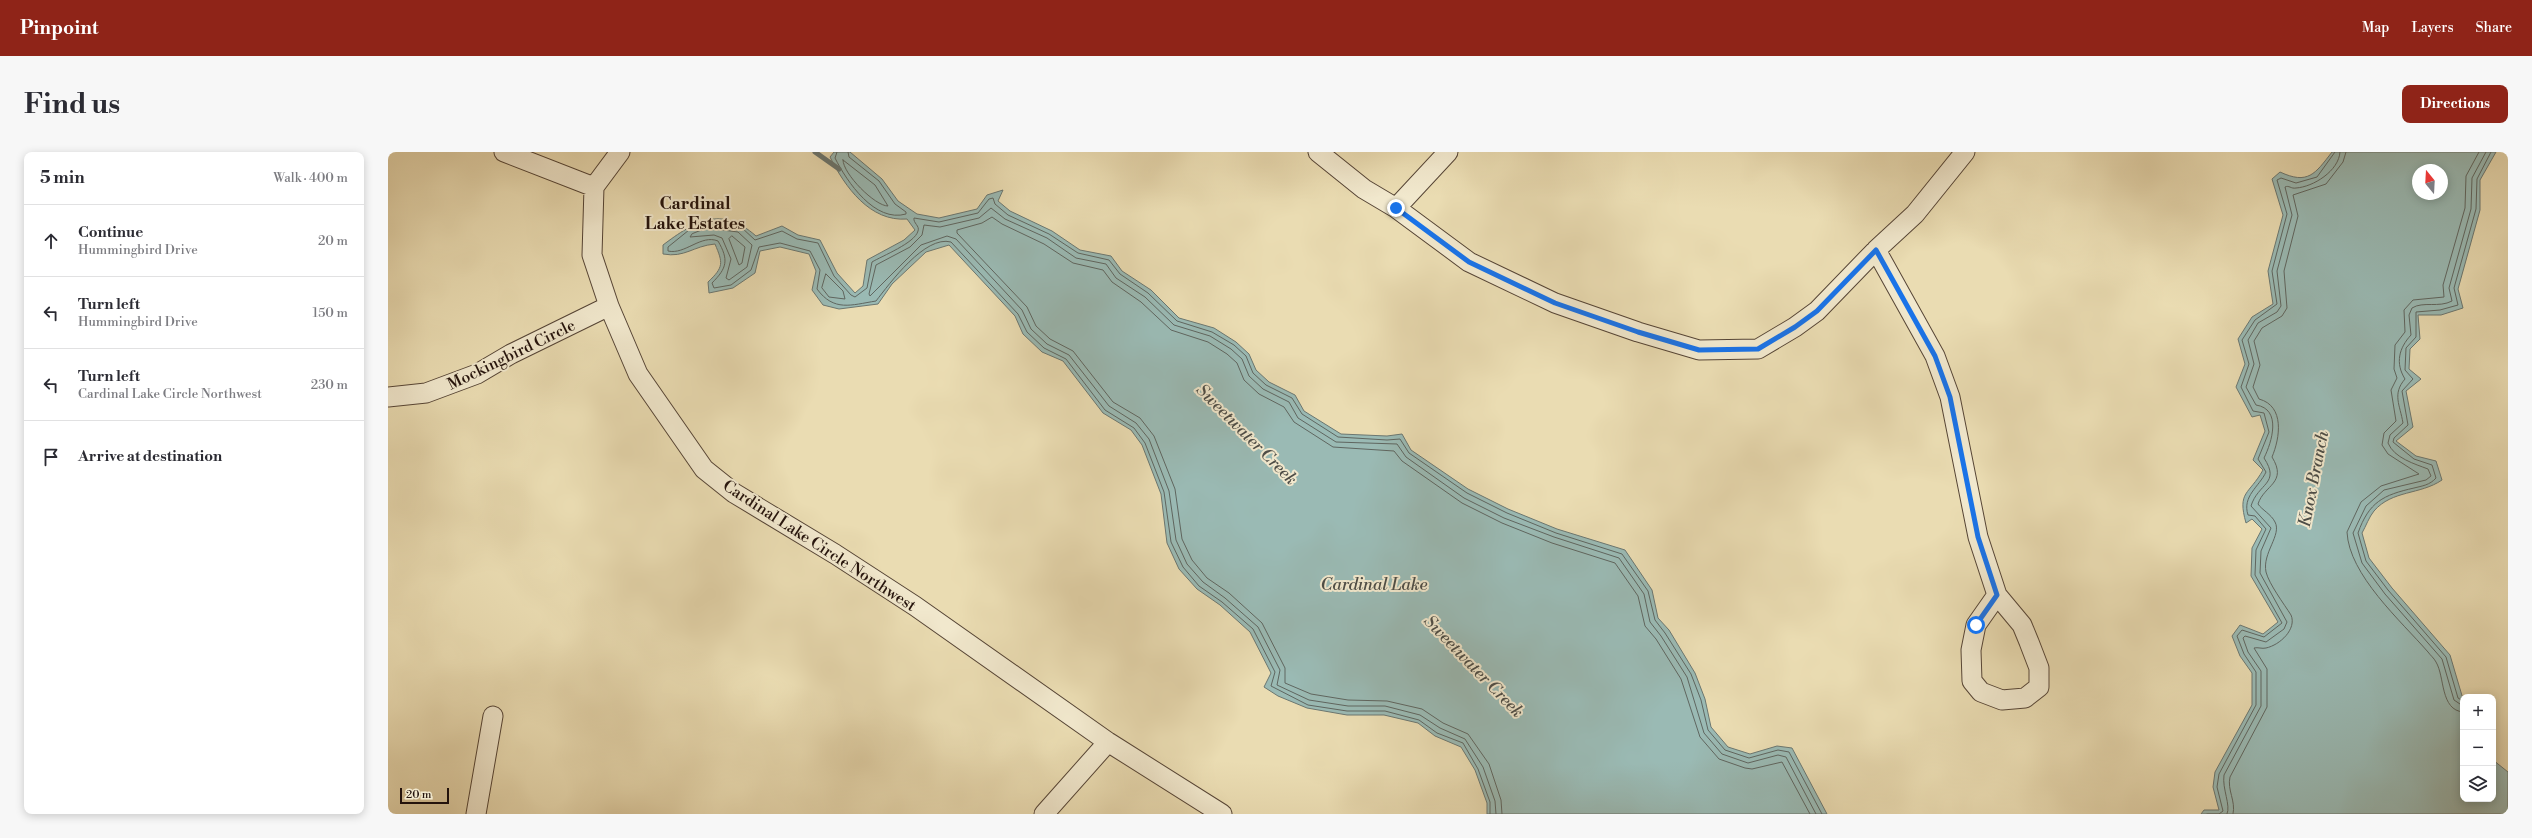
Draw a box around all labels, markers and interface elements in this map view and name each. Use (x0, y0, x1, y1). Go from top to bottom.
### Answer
text: Pinpoint (20, 16, 99, 40)
text: Map (2362, 19, 2389, 37)
text: Layers (2411, 19, 2454, 37)
text: Share (2476, 19, 2512, 37)
button: Directions (2402, 85, 2508, 123)
text: Find us (24, 87, 120, 122)
north arrow (2412, 164, 2448, 200)
text: 5 min (40, 167, 85, 189)
text: Walk · 400 m (273, 170, 348, 186)
district label: Cardinal Lake Estates (645, 193, 745, 235)
route end (1387, 199, 1405, 217)
text: Continue (78, 223, 143, 242)
icon: ahead (40, 230, 62, 252)
text: 20 m (318, 233, 348, 249)
text: Hummingbird Drive (78, 242, 198, 258)
text: Turn left (78, 295, 140, 314)
icon: left (40, 302, 62, 324)
text: 150 m (313, 305, 348, 321)
text: Hummingbird Drive (78, 314, 198, 330)
street label: Mockingbird Circle (444, 315, 579, 395)
text: Turn left (78, 367, 140, 386)
icon: left (40, 374, 62, 396)
text: 230 m (311, 377, 348, 393)
water label: Sweetwater Creek (1191, 379, 1302, 490)
text: Cardinal Lake Circle Northwest (78, 386, 262, 402)
water label: Knox Branch (2294, 429, 2334, 529)
icon: arrive (40, 446, 62, 468)
text: Arrive at destination (78, 447, 222, 466)
street label: Cardinal Lake Circle Northwest (719, 476, 920, 616)
water label: Cardinal Lake (1320, 574, 1428, 596)
water label: Sweetwater Creek (1419, 611, 1528, 723)
route start (1967, 616, 1985, 634)
map controls (2460, 694, 2496, 802)
button: + (2460, 694, 2496, 730)
button: − (2460, 730, 2496, 766)
button: layers (2460, 766, 2496, 802)
scale bar (400, 786, 449, 805)
text: 20 m (406, 788, 431, 802)

